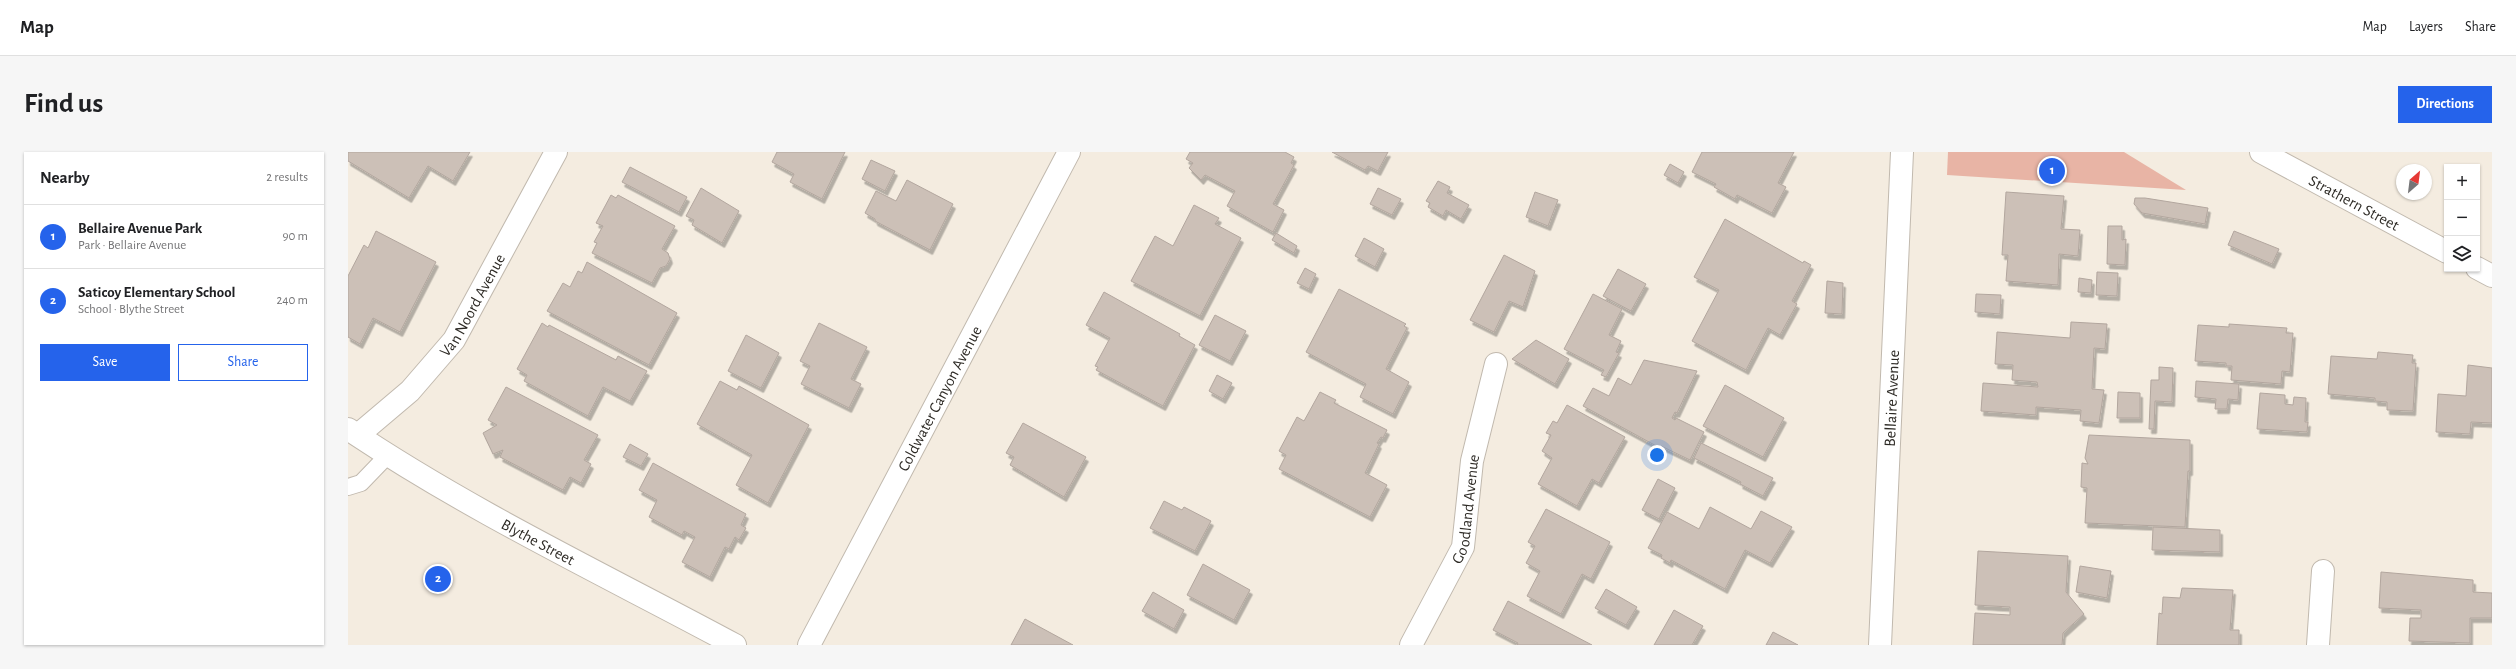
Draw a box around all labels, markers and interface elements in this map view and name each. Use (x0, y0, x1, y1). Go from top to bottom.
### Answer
text: Map (20, 18, 54, 37)
text: Map (2362, 20, 2387, 34)
text: Layers (2409, 20, 2443, 34)
text: Share (2465, 20, 2496, 34)
button: Directions (2398, 86, 2492, 123)
text: Find us (24, 90, 103, 118)
pin: 1 (2039, 156, 2065, 186)
north arrow (2396, 164, 2432, 200)
map controls (2444, 164, 2480, 272)
button: + (2444, 164, 2480, 200)
text: Nearby (40, 169, 90, 186)
text: 2 results (266, 171, 308, 184)
street label: Strathern Street (2306, 172, 2402, 234)
button: − (2444, 200, 2480, 236)
text: Bellaire Avenue Park (78, 221, 202, 236)
text: 1 (51, 230, 55, 243)
text: 90 m (282, 230, 308, 243)
button: layers (2444, 236, 2480, 272)
text: Park · Bellaire Avenue (78, 239, 186, 252)
street label: Van Noord Avenue (437, 251, 508, 360)
text: Saticoy Elementary School (78, 285, 236, 300)
text: 2 (50, 294, 56, 307)
text: 240 m (276, 294, 308, 307)
text: School · Blythe Street (78, 303, 184, 316)
street label: Coldwater Canyon Avenue (895, 323, 985, 474)
button: Save (40, 344, 170, 381)
button: Share (178, 344, 308, 381)
street label: Bellaire Avenue (1882, 350, 1902, 447)
your location (1647, 445, 1667, 465)
street label: Goodland Avenue (1449, 453, 1482, 566)
street label: Blythe Street (498, 516, 577, 568)
pin: 2 (425, 564, 451, 594)

